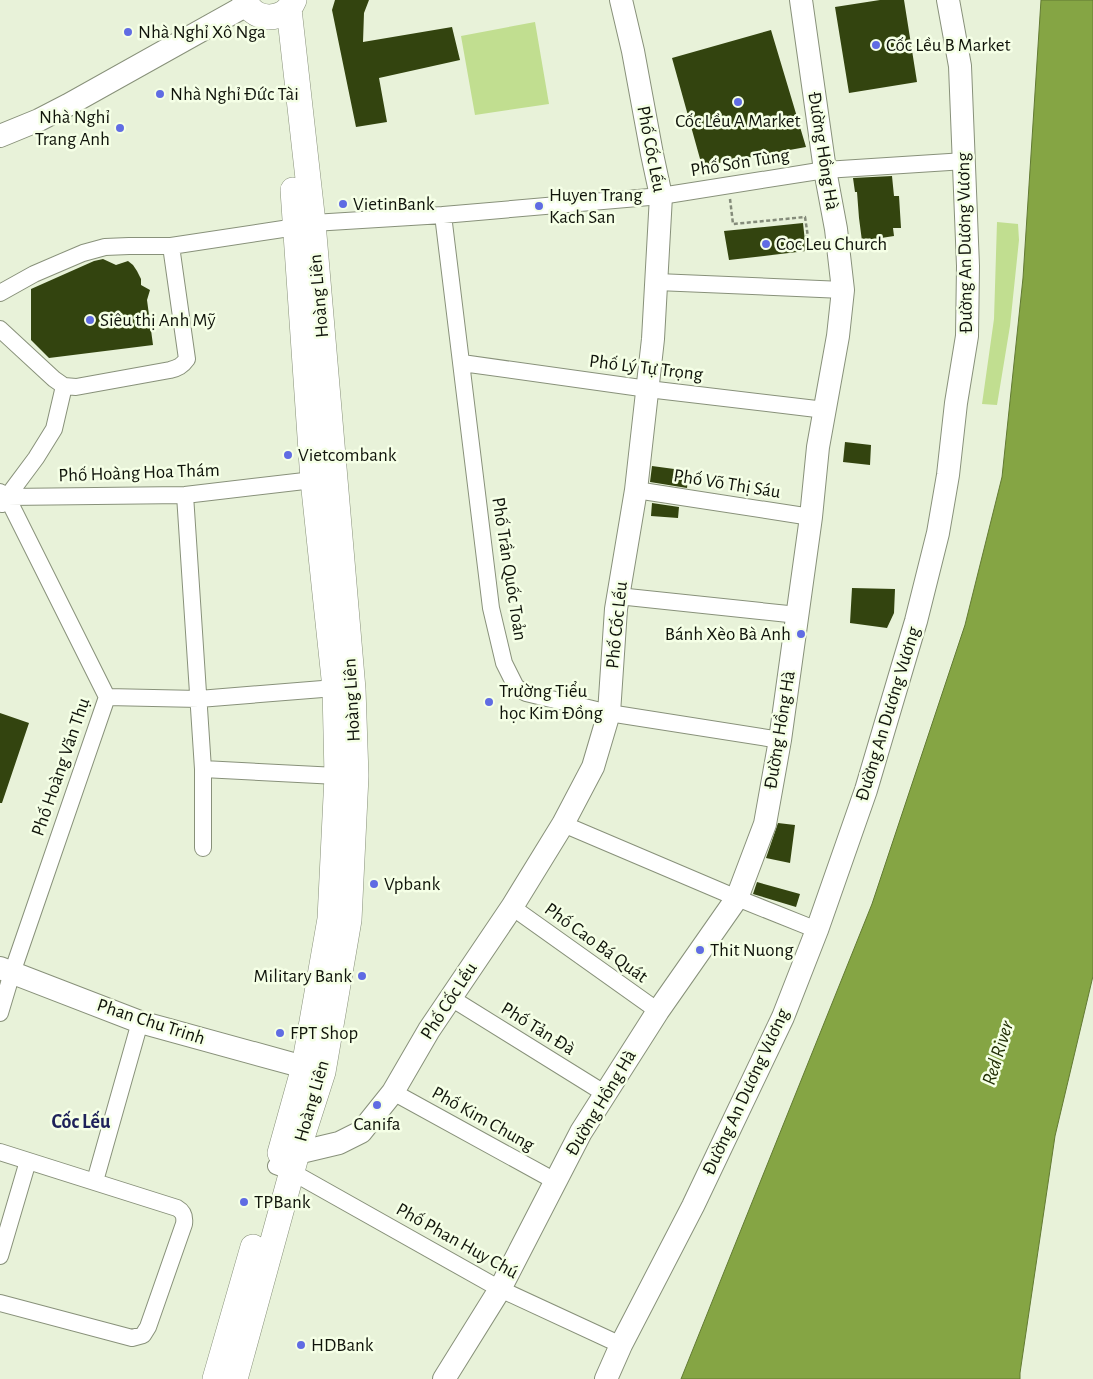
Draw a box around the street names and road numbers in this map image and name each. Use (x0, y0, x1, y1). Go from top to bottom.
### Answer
street label: Đường Hồng Hà (804, 90, 842, 212)
street label: Phố Cốc Lếu (633, 104, 669, 194)
street label: Phố Sơn Tùng (689, 146, 792, 180)
street label: Đường An Dương Vương (954, 152, 976, 334)
street label: Hoàng Liên (306, 253, 332, 339)
street label: Phố Lý Tự Trọng (588, 352, 705, 384)
street label: Phố Hoàng Hoa Thám (58, 461, 220, 485)
street label: Phố Võ Thị Sáu (672, 466, 782, 502)
street label: Phố Trần Quốc Toản (488, 496, 530, 642)
street label: Phố Cốc Lếu (603, 580, 631, 670)
street label: Đường An Dương Vương (852, 624, 924, 803)
street label: Hoàng Liên (340, 658, 364, 742)
street label: Đường Hồng Hà (761, 669, 799, 791)
street label: Phố Hoàng Văn Thụ (28, 695, 94, 839)
street label: Phố Cao Bá Quát (541, 899, 651, 987)
street label: Phố Cốc Lếu (417, 959, 481, 1043)
street label: Phan Chu Trinh (95, 996, 207, 1048)
street label: Phố Tản Đà (498, 999, 579, 1059)
street label: Đường An Dương Vương (699, 1005, 793, 1178)
street label: Đường Hồng Hà (562, 1047, 640, 1159)
street label: Hoàng Liên (291, 1058, 333, 1144)
street label: Phố Kim Chung (429, 1083, 538, 1155)
street label: Phố Phan Huy Chú (393, 1200, 522, 1283)

